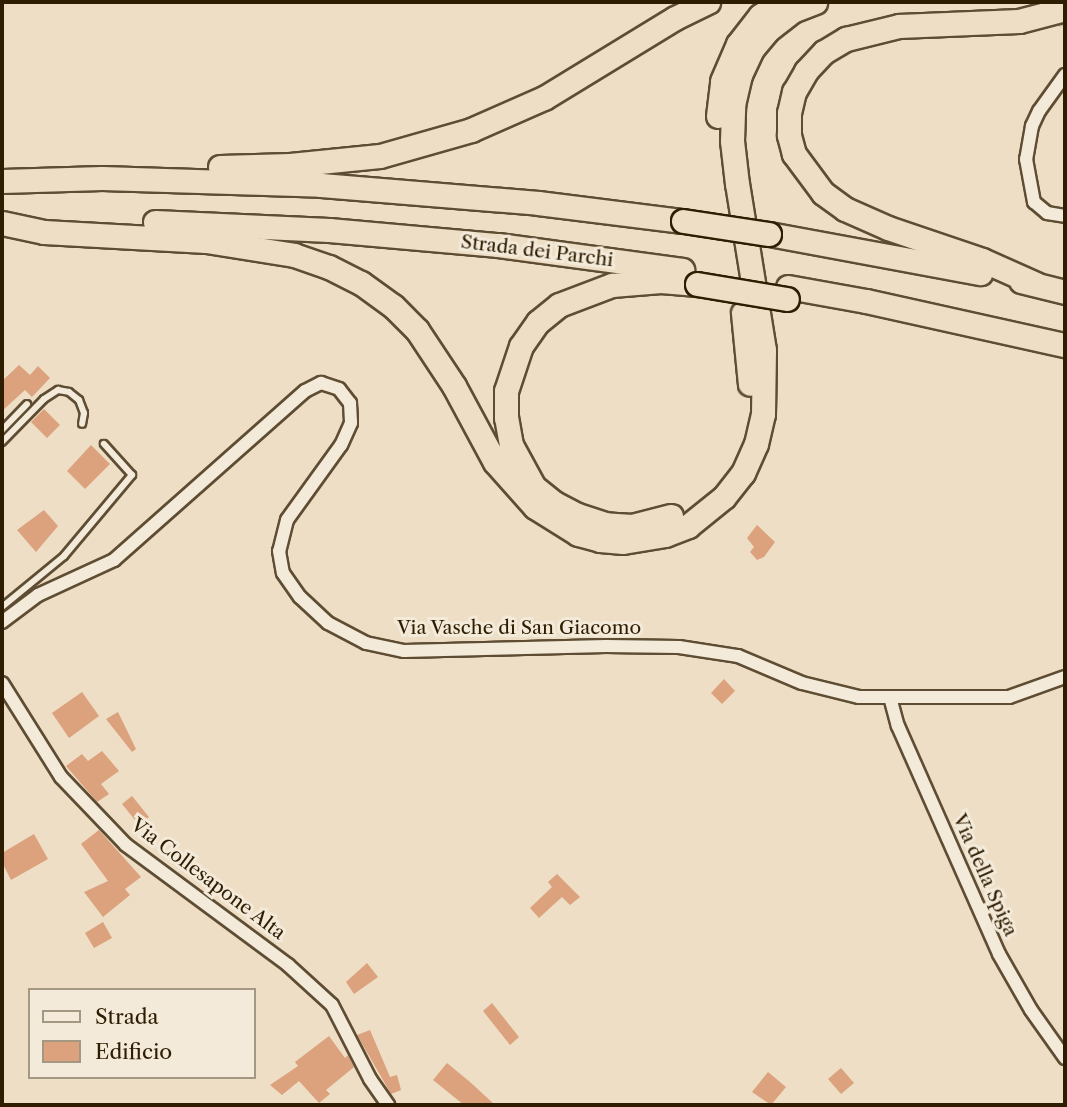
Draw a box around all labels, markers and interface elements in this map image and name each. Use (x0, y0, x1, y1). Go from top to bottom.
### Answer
street label: Strada dei Parchi (459, 230, 615, 272)
street label: Via Vasche di San Giacomo (396, 617, 642, 639)
street label: Via della Spiga (948, 810, 1022, 940)
street label: Via Collesapone Alta (126, 813, 290, 945)
legend (28, 988, 256, 1079)
text: Strada (95, 1004, 159, 1029)
text: Edificio (95, 1039, 172, 1064)

